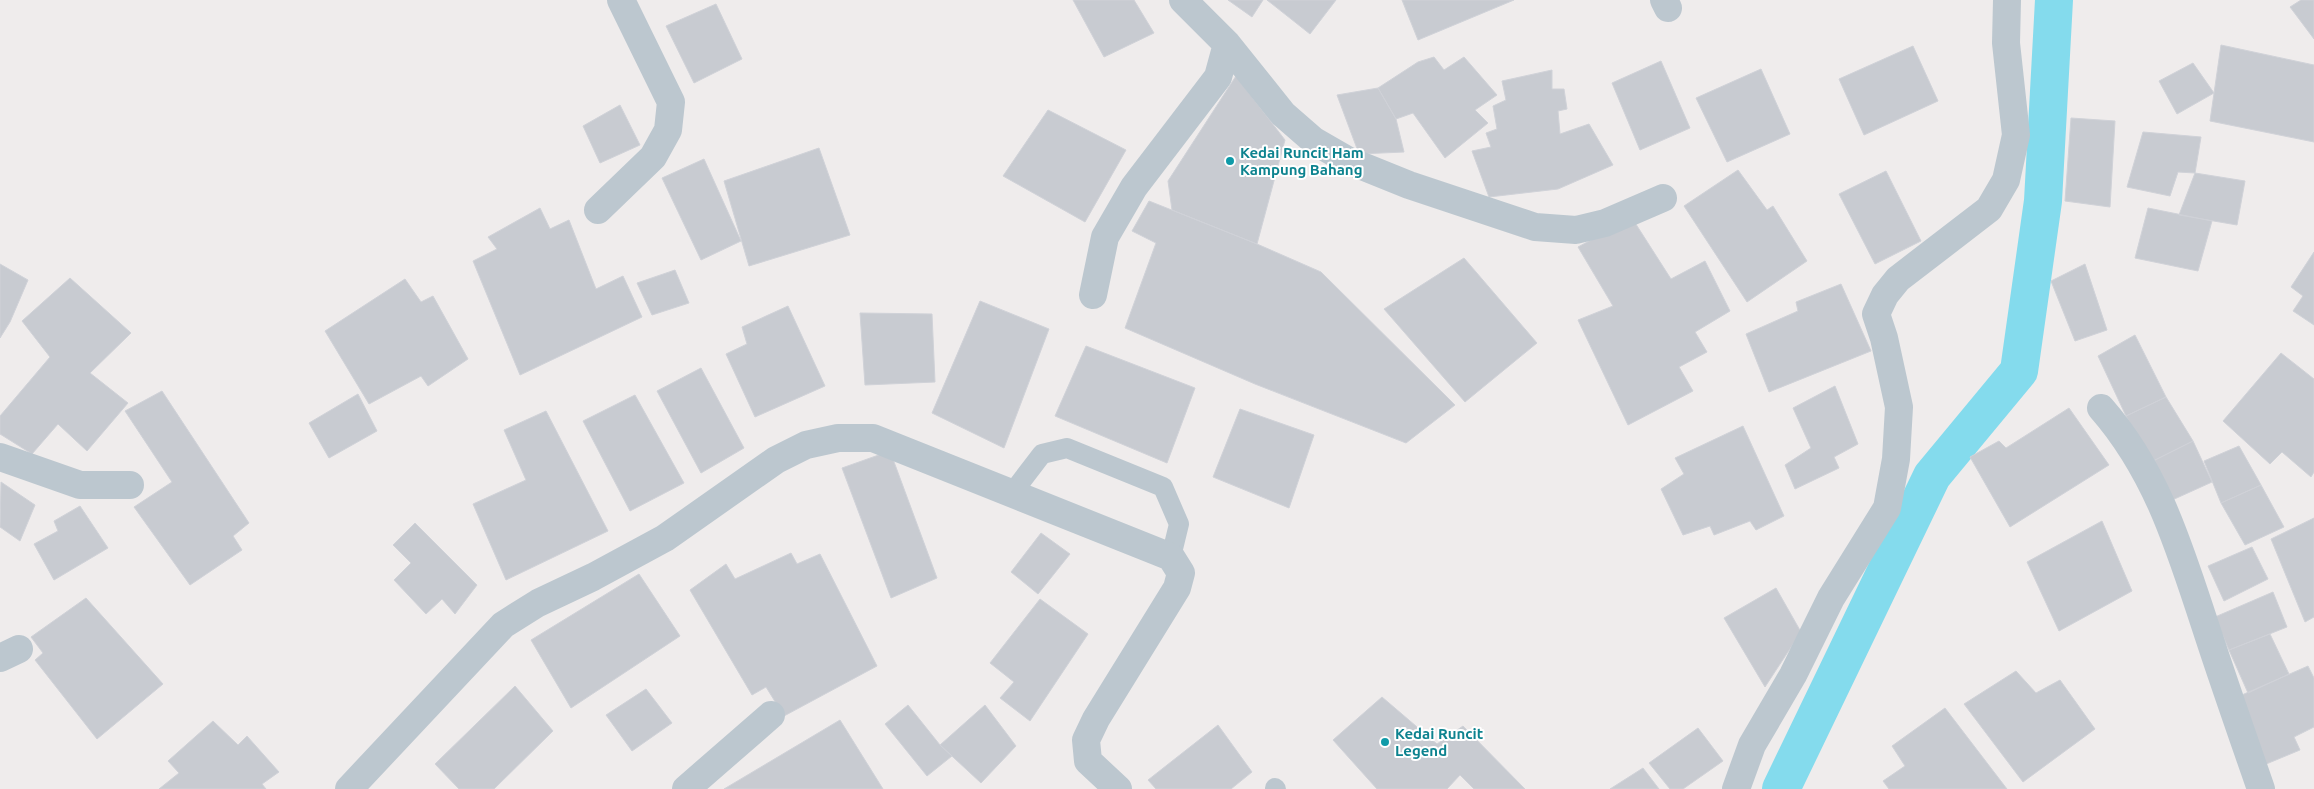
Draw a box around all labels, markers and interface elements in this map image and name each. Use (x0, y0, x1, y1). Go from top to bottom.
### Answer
place label: Kedai Runcit Ham Kampung Bahang (1240, 144, 1364, 178)
marker: Kedai Runcit Ham Kampung Bahang (1224, 155, 1236, 167)
place label: Kedai Runcit Legend (1395, 725, 1484, 759)
marker: Kedai Runcit Legend (1379, 736, 1391, 748)

